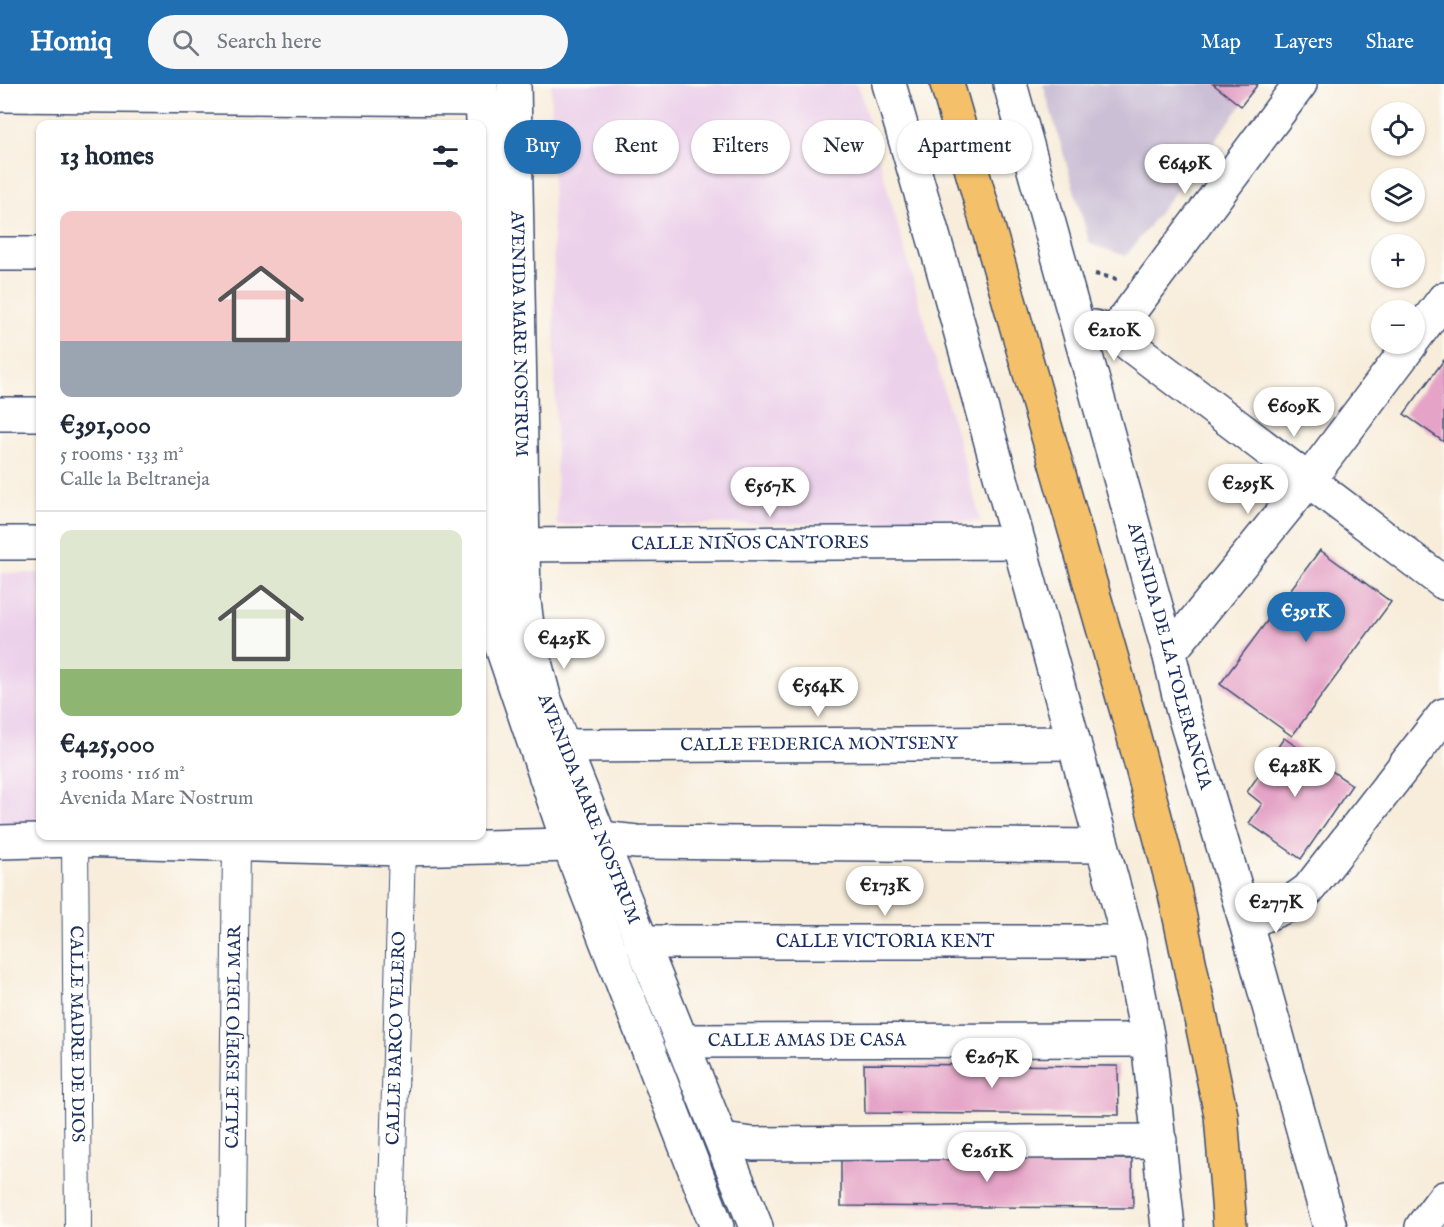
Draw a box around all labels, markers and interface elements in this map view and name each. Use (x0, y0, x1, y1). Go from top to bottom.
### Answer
search box (148, 15, 568, 69)
text: Homiq (30, 25, 112, 60)
icon: search (169, 26, 202, 59)
text: Search here (217, 28, 322, 56)
text: Map (1201, 29, 1241, 56)
text: Layers (1274, 29, 1333, 56)
text: Share (1366, 29, 1414, 56)
map controls (1371, 102, 1425, 354)
button: locate (1371, 102, 1425, 156)
chip: Buy (504, 120, 581, 174)
chip: Rent (593, 120, 679, 174)
chip: Filters (691, 120, 790, 174)
chip: New (802, 120, 885, 174)
chip: Apartment (897, 120, 1032, 174)
text: 13 homes (60, 140, 154, 173)
icon: filters (429, 140, 462, 173)
pin: €649K (1143, 144, 1227, 195)
text: €649K (1158, 151, 1212, 176)
button: layers (1371, 168, 1425, 222)
street label: AVENIDA MARE NOSTRUM (505, 210, 533, 457)
button: + (1371, 234, 1425, 288)
icon: home (207, 250, 315, 358)
button: − (1371, 300, 1425, 354)
pin: €210K (1072, 311, 1156, 362)
text: €210K (1088, 318, 1140, 343)
pin: €609K (1252, 387, 1336, 438)
text: €609K (1267, 394, 1321, 419)
text: €391,000 (60, 409, 151, 442)
text: 5 rooms · 133 m² (60, 442, 184, 467)
pin: €295K (1206, 464, 1290, 515)
text: Calle la Beltraneja (60, 467, 210, 492)
pin: €567K (728, 467, 812, 518)
text: €295K (1222, 471, 1274, 496)
text: €567K (744, 474, 796, 499)
street label: AVENIDA DE LA TOLERANCIA (1121, 519, 1217, 793)
street label: CALLE NIÑOS CANTORES (631, 530, 869, 556)
icon: home (207, 569, 315, 677)
pin: €391K (1264, 592, 1348, 643)
text: €391K (1281, 599, 1331, 624)
pin: €425K (522, 619, 606, 670)
text: €425K (538, 626, 590, 651)
pin: €564K (776, 667, 860, 718)
text: €564K (792, 674, 844, 699)
street label: AVENIDA MARE NOSTRUM (532, 690, 645, 928)
text: €425,000 (60, 728, 155, 761)
street label: CALLE FEDERICA MONTSENY (680, 732, 958, 757)
pin: €428K (1253, 747, 1337, 798)
text: €428K (1268, 754, 1322, 779)
text: 3 rooms · 116 m² (60, 761, 185, 786)
text: Avenida Mare Nostrum (60, 786, 254, 811)
pin: €173K (843, 866, 927, 917)
text: €173K (860, 873, 910, 898)
pin: €277K (1234, 883, 1318, 934)
text: €277K (1249, 890, 1303, 915)
street label: CALLE ESPEJO DEL MAR (221, 924, 247, 1149)
street label: CALLE MADRE DE DIOS (64, 925, 89, 1143)
street label: CALLE BARCO VELERO (382, 931, 411, 1145)
street label: CALLE VICTORIA KENT (776, 931, 994, 954)
street label: CALLE AMAS DE CASA (708, 1029, 907, 1052)
pin: €267K (950, 1038, 1034, 1089)
text: €267K (965, 1045, 1019, 1070)
pin: €261K (945, 1132, 1029, 1183)
text: €261K (961, 1139, 1013, 1164)

